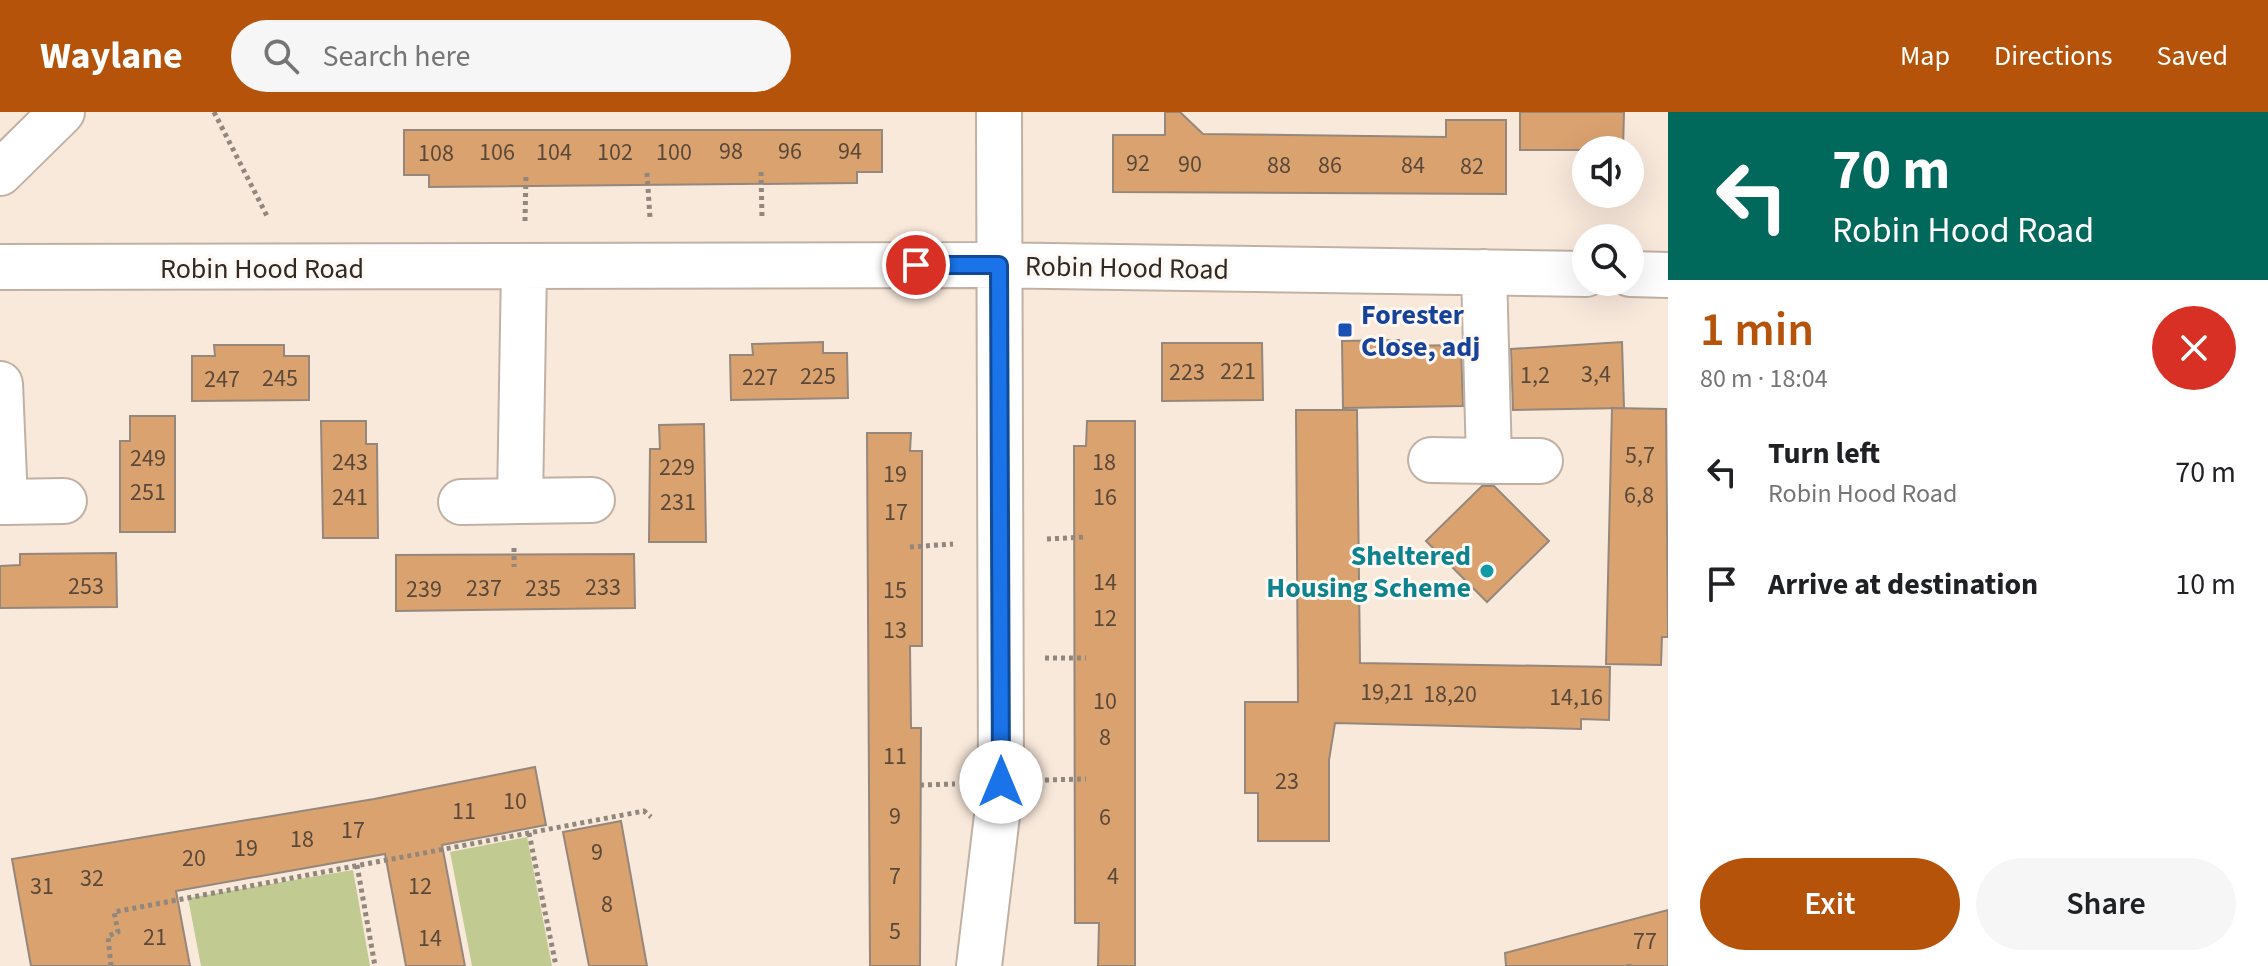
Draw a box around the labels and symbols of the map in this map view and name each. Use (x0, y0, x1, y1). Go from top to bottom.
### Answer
house number: 98 (719, 134, 743, 169)
house number: 96 (778, 134, 802, 169)
house number: 94 (838, 134, 862, 169)
house number: 106 (479, 135, 515, 170)
house number: 104 (536, 135, 572, 170)
house number: 102 (597, 135, 633, 170)
house number: 100 (656, 135, 692, 170)
house number: 108 (418, 136, 454, 171)
house number: 92 (1126, 146, 1150, 181)
house number: 90 (1178, 147, 1202, 182)
house number: 88 (1267, 148, 1291, 183)
house number: 86 (1318, 148, 1342, 183)
house number: 84 (1401, 148, 1425, 183)
house number: 82 (1460, 149, 1484, 184)
pin (882, 231, 950, 299)
street label: Robin Hood Road (1025, 246, 1229, 290)
street label: Robin Hood Road (160, 249, 364, 289)
place label: Forester Close, adj (1361, 295, 1480, 367)
marker: Forester Close, adj (1336, 321, 1354, 339)
house number: 221 (1220, 354, 1256, 389)
house number: 223 (1169, 355, 1205, 390)
house number: 3,4 (1581, 357, 1611, 392)
house number: 1,2 (1520, 358, 1550, 393)
house number: 225 (800, 359, 836, 394)
house number: 227 (742, 360, 778, 395)
house number: 245 (262, 361, 298, 396)
house number: 247 (204, 362, 240, 397)
house number: 5,7 (1625, 438, 1655, 473)
house number: 249 (130, 441, 166, 476)
house number: 243 (332, 445, 368, 480)
house number: 18 (1092, 445, 1116, 480)
house number: 229 (659, 450, 695, 485)
house number: 19 (883, 457, 907, 492)
house number: 251 (130, 475, 166, 510)
house number: 6,8 (1624, 478, 1654, 513)
house number: 241 (332, 480, 368, 515)
house number: 16 (1093, 480, 1117, 515)
house number: 231 (660, 485, 696, 520)
house number: 17 (884, 495, 908, 530)
place label: Sheltered Housing Scheme (1266, 536, 1471, 608)
marker: Sheltered Housing Scheme (1478, 562, 1496, 580)
house number: 14 (1093, 565, 1117, 600)
house number: 253 (68, 569, 104, 604)
house number: 233 (585, 570, 621, 605)
house number: 237 (466, 571, 502, 606)
house number: 235 (525, 571, 561, 606)
house number: 239 (406, 572, 442, 607)
house number: 15 (883, 573, 907, 608)
house number: 12 (1093, 601, 1117, 636)
house number: 13 (883, 613, 907, 648)
house number: 19,21 (1360, 675, 1414, 710)
house number: 18,20 (1423, 677, 1477, 712)
house number: 14,16 (1549, 680, 1603, 715)
house number: 10 (1093, 684, 1117, 719)
house number: 8 (1099, 720, 1111, 755)
house number: 11 (883, 739, 907, 774)
position arrow (959, 740, 1043, 824)
house number: 23 (1275, 764, 1299, 799)
house number: 10 (503, 784, 527, 819)
house number: 11 (452, 794, 476, 829)
house number: 9 (889, 799, 901, 834)
house number: 6 (1099, 800, 1111, 835)
house number: 17 (341, 813, 365, 848)
house number: 18 (290, 822, 314, 857)
house number: 19 (234, 831, 258, 866)
house number: 9 (591, 835, 603, 870)
house number: 20 (182, 841, 206, 876)
house number: 7 (889, 859, 901, 894)
house number: 4 (1107, 859, 1119, 894)
house number: 32 (80, 861, 104, 896)
house number: 31 (30, 869, 54, 904)
house number: 12 (408, 869, 432, 904)
house number: 8 (601, 887, 613, 922)
house number: 5 (889, 914, 901, 949)
house number: 21 (143, 920, 167, 955)
house number: 14 (418, 921, 442, 956)
house number: 77 (1633, 924, 1657, 959)

